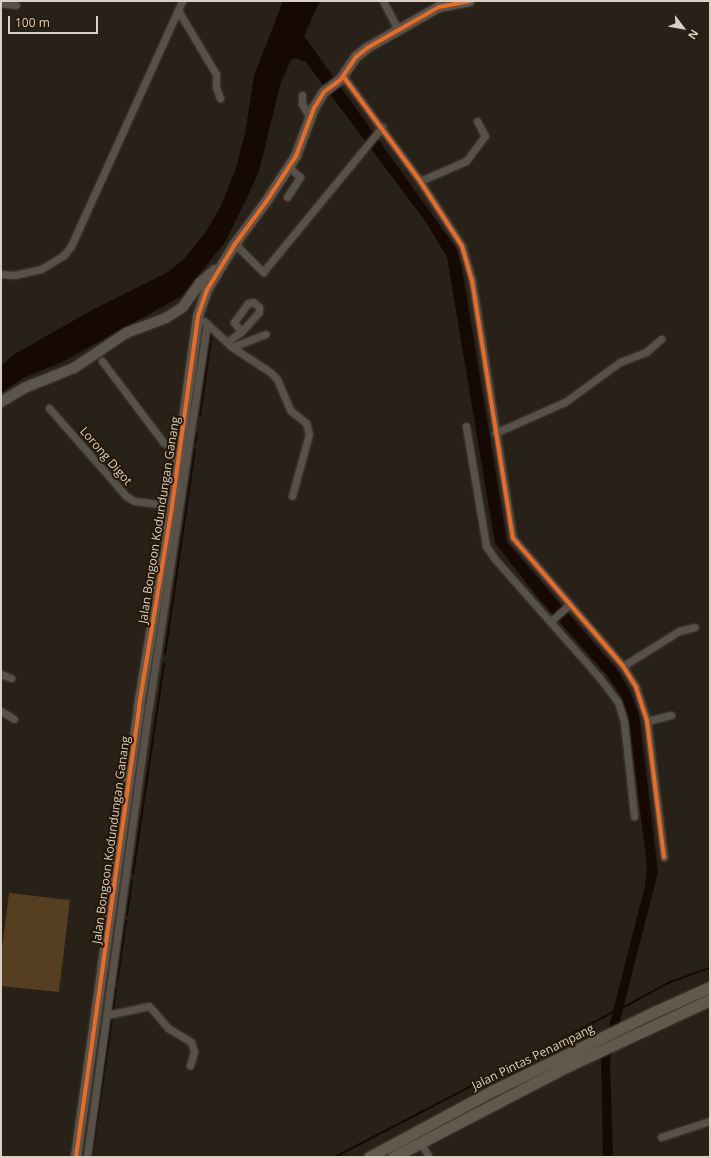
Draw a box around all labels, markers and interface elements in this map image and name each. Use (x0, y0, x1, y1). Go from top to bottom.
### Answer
scale bar (10, 8, 100, 34)
north arrow (663, 8, 703, 48)
text: 100 m (15, 14, 50, 31)
text: N (685, 27, 702, 42)
street label: Jalan Bongoon Kodundungan Ganang (136, 415, 182, 625)
street label: Lorong Digot (77, 424, 135, 488)
street label: Jalan Bongoon Kodundungan Ganang (89, 735, 133, 945)
street label: Jalan Pintas Penampang (469, 1021, 597, 1093)

